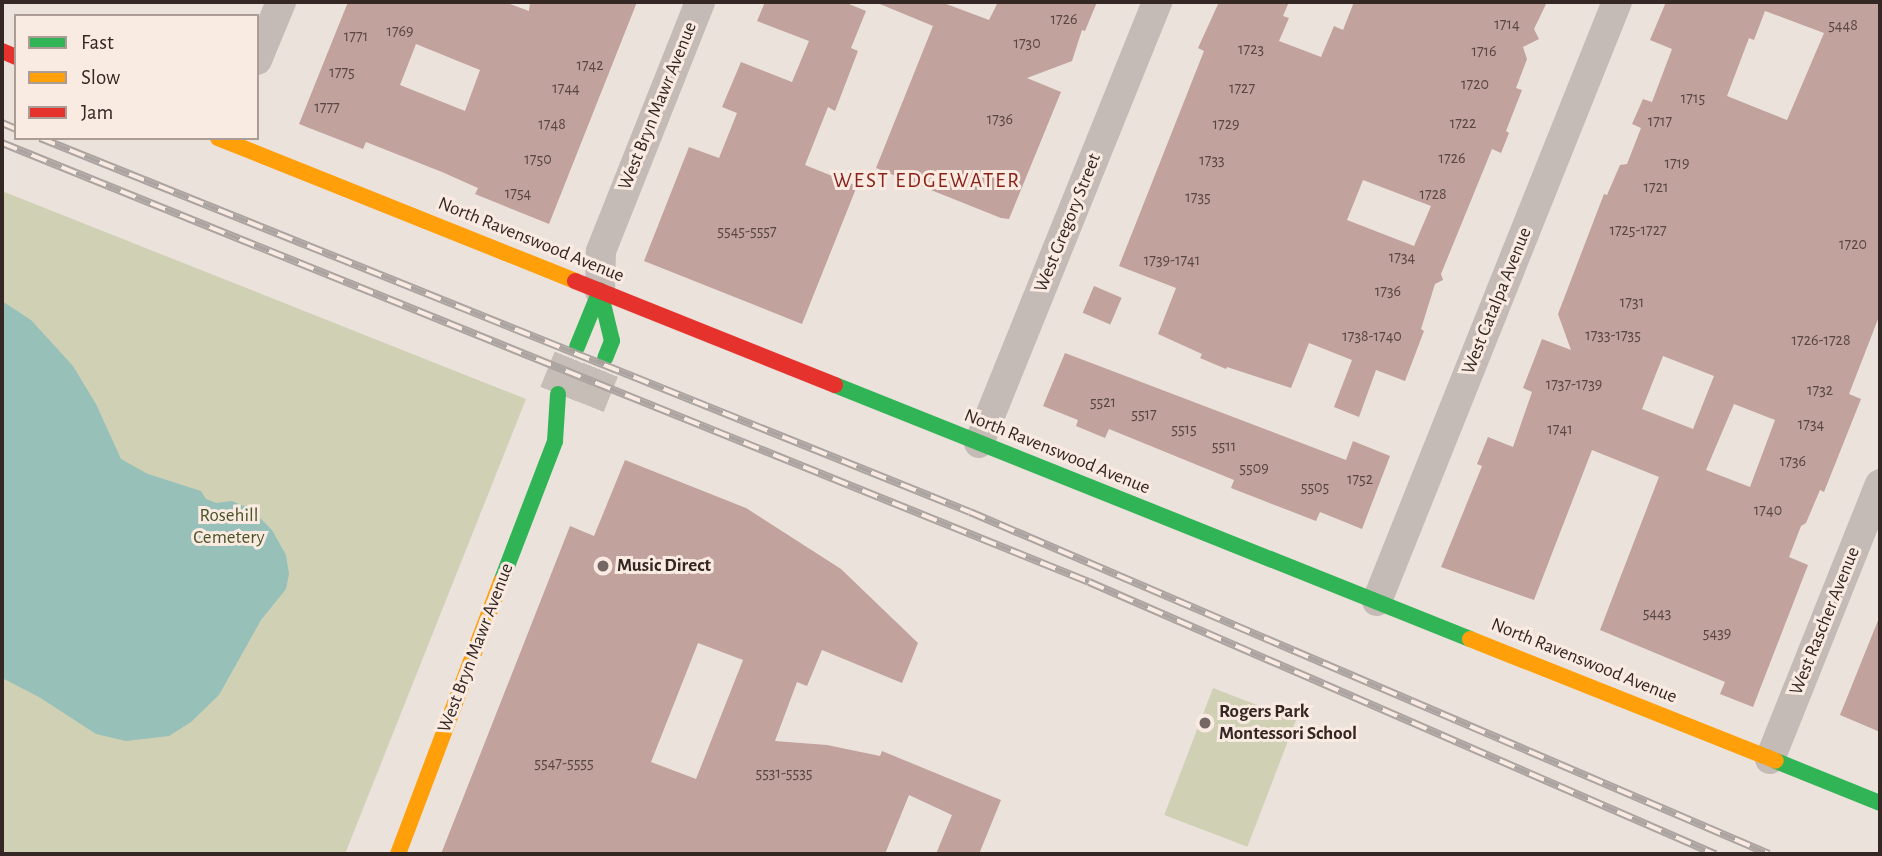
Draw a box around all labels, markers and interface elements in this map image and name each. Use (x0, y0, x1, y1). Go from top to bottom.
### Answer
house number: 1726 (1051, 9, 1077, 29)
legend (14, 14, 259, 140)
house number: 1714 (1494, 14, 1520, 34)
house number: 5448 (1828, 15, 1858, 35)
street label: West Bryn Mawr Avenue (614, 19, 702, 193)
house number: 1769 (386, 21, 414, 41)
house number: 1771 (344, 26, 368, 46)
text: Fast (81, 32, 114, 53)
house number: 1730 (1013, 33, 1041, 53)
house number: 1723 (1238, 39, 1264, 59)
house number: 1716 (1471, 41, 1497, 61)
house number: 1742 (576, 55, 604, 75)
house number: 1775 (329, 62, 355, 82)
text: Slow (81, 67, 120, 88)
house number: 1720 (1461, 74, 1489, 94)
house number: 1744 (552, 78, 580, 98)
house number: 1727 (1229, 78, 1255, 98)
house number: 1715 (1681, 88, 1705, 108)
house number: 1777 (314, 97, 340, 117)
text: Jam (81, 102, 113, 123)
house number: 1736 (987, 109, 1013, 129)
house number: 1717 (1648, 111, 1672, 131)
house number: 1722 (1450, 113, 1476, 133)
house number: 1748 (538, 114, 566, 134)
house number: 1729 (1213, 114, 1239, 134)
house number: 1726 (1439, 148, 1465, 168)
house number: 1750 (524, 149, 552, 169)
street label: West Gregory Street (1030, 150, 1106, 296)
house number: 1733 (1199, 150, 1225, 170)
house number: 1719 (1664, 153, 1690, 173)
district label: WEST EDGEWATER (835, 168, 1019, 194)
house number: 1721 (1644, 177, 1668, 197)
house number: 1754 (505, 183, 531, 203)
house number: 1728 (1419, 184, 1447, 204)
house number: 1735 (1185, 187, 1211, 207)
street label: North Ravenswood Avenue (435, 192, 627, 288)
house number: 1725-1727 (1609, 220, 1667, 240)
house number: 5545-5557 (717, 221, 777, 241)
street label: West Catalpa Avenue (1457, 224, 1537, 378)
house number: 1720 (1839, 234, 1867, 254)
house number: 1734 (1389, 247, 1415, 267)
house number: 1739-1741 (1144, 250, 1200, 270)
house number: 1736 (1375, 281, 1401, 301)
house number: 1731 (1620, 292, 1644, 312)
house number: 1733-1735 (1585, 325, 1641, 345)
house number: 1738-1740 (1342, 326, 1402, 346)
house number: 1726-1728 (1792, 330, 1850, 350)
house number: 1737-1739 (1546, 374, 1602, 394)
house number: 1732 (1807, 380, 1833, 400)
house number: 5521 (1090, 392, 1116, 412)
street label: North Ravenswood Avenue (961, 404, 1153, 500)
house number: 5517 (1131, 404, 1157, 424)
house number: 1734 (1798, 414, 1824, 434)
house number: 5515 (1171, 419, 1197, 439)
house number: 1741 (1547, 419, 1573, 439)
house number: 5511 (1212, 436, 1236, 456)
house number: 1736 (1780, 451, 1806, 471)
house number: 5509 (1239, 458, 1269, 478)
house number: 1752 (1347, 469, 1373, 489)
house number: 5505 (1301, 477, 1329, 497)
house number: 1740 (1754, 500, 1782, 520)
park label: Rosehill Cemetery (193, 505, 265, 549)
street label: West Rascher Avenue (1785, 544, 1865, 698)
place label: Music Direct (617, 555, 711, 577)
marker: Music Direct (595, 558, 611, 574)
street label: West Bryn Mawr Avenue (433, 560, 519, 736)
house number: 5443 (1643, 603, 1671, 623)
street label: North Ravenswood Avenue (1488, 613, 1680, 709)
house number: 5439 (1703, 623, 1731, 643)
place label: Rogers Park Montessori School (1219, 701, 1357, 745)
marker: Rogers Park Montessori School (1197, 715, 1213, 731)
house number: 5547-5555 (534, 753, 594, 773)
house number: 5531-5535 (755, 763, 813, 783)

